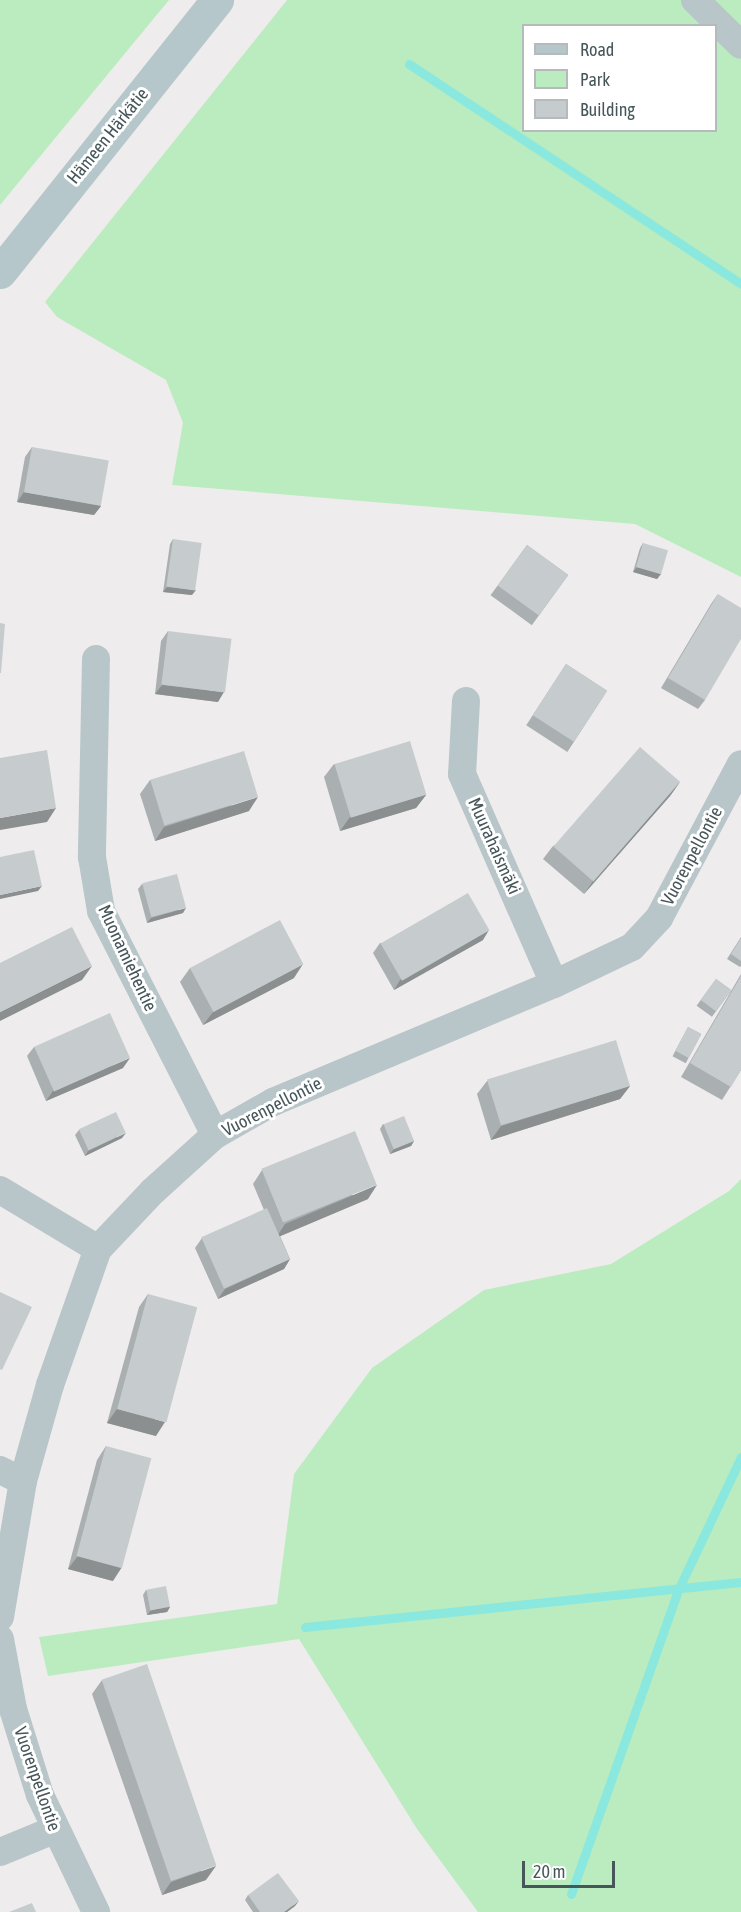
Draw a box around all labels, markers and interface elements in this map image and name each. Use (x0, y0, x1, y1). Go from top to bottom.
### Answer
legend (522, 24, 717, 132)
text: Road (580, 39, 614, 60)
text: Park (580, 69, 610, 90)
street label: Hämeen Härkätie (63, 84, 153, 188)
text: Building (580, 99, 635, 120)
street label: Muurahaismäki (463, 794, 525, 898)
street label: Vuorenpellontie (657, 803, 727, 909)
street label: Muonamiehentie (93, 901, 161, 1015)
street label: Vuorenpellontie (219, 1073, 325, 1141)
street label: Vuorenpellontie (9, 1724, 65, 1834)
scale bar (525, 1849, 618, 1887)
text: 20 m (533, 1861, 565, 1882)

